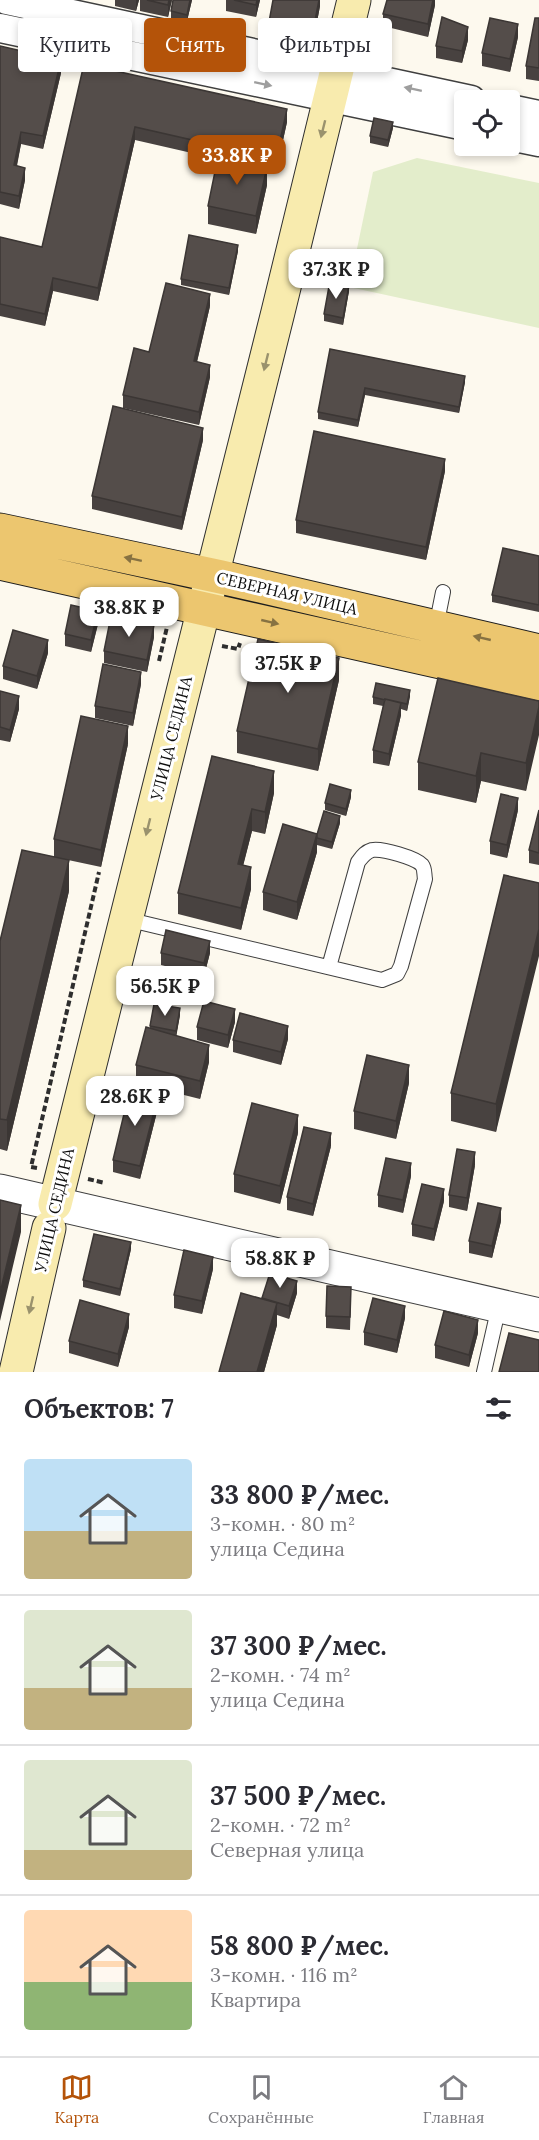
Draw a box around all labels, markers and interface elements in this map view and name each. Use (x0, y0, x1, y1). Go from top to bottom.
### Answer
chip: Купить (18, 18, 132, 72)
chip: Снять (144, 18, 246, 72)
chip: Фильтры (258, 18, 392, 72)
one-way arrow (253, 79, 272, 89)
one-way arrow (404, 84, 423, 93)
map controls (454, 90, 520, 156)
button: locate (454, 90, 520, 156)
one-way arrow (317, 120, 327, 138)
pin: 33.8K ₽ (182, 135, 292, 186)
text: 33.8K ₽ (202, 142, 272, 167)
pin: 37.3K ₽ (281, 249, 391, 300)
text: 37.3K ₽ (302, 256, 370, 281)
one-way arrow (260, 353, 270, 371)
one-way arrow (124, 554, 143, 563)
street label: СЕВЕРНАЯ УЛИЦА (215, 567, 360, 619)
pin: 38.8K ₽ (74, 587, 184, 638)
text: 38.8K ₽ (94, 594, 164, 619)
one-way arrow (261, 618, 279, 628)
one-way arrow (472, 633, 491, 642)
pin: 37.5K ₽ (233, 643, 343, 694)
text: 37.5K ₽ (255, 650, 321, 675)
street label: УЛИЦА СЕДИНА (146, 673, 196, 803)
one-way arrow (143, 818, 153, 837)
pin: 56.5K ₽ (110, 966, 220, 1017)
text: 56.5K ₽ (130, 973, 200, 998)
pin: 28.6K ₽ (80, 1076, 190, 1127)
text: 28.6K ₽ (100, 1083, 170, 1108)
street label: УЛИЦА СЕДИНА (30, 1145, 78, 1275)
pin: 58.8K ₽ (225, 1238, 335, 1289)
text: 58.8K ₽ (245, 1245, 315, 1270)
one-way arrow (26, 1296, 36, 1314)
text: Объектов: 7 (24, 1392, 174, 1425)
icon: filters (482, 1392, 515, 1425)
text: 33 800 ₽/мес. (210, 1478, 389, 1511)
icon: home (72, 1483, 144, 1555)
text: 3-комн. · 80 m² (210, 1511, 355, 1536)
text: улица Седина (210, 1536, 345, 1561)
text: 37 300 ₽/мес. (210, 1629, 387, 1662)
icon: home (72, 1634, 144, 1706)
text: 2-комн. · 74 m² (210, 1662, 351, 1687)
text: улица Седина (210, 1687, 345, 1712)
text: 37 500 ₽/мес. (210, 1779, 386, 1812)
icon: home (72, 1784, 144, 1856)
text: 2-комн. · 72 m² (210, 1812, 351, 1837)
text: Северная улица (210, 1837, 364, 1862)
text: 58 800 ₽/мес. (210, 1929, 389, 1962)
icon: home (72, 1934, 144, 2006)
text: 3-комн. · 116 m² (210, 1962, 358, 1987)
text: Квартира (210, 1987, 301, 2012)
tab: Карта (54, 2071, 99, 2127)
tab: Сохранённые (208, 2071, 314, 2127)
tab: Главная (423, 2071, 485, 2127)

